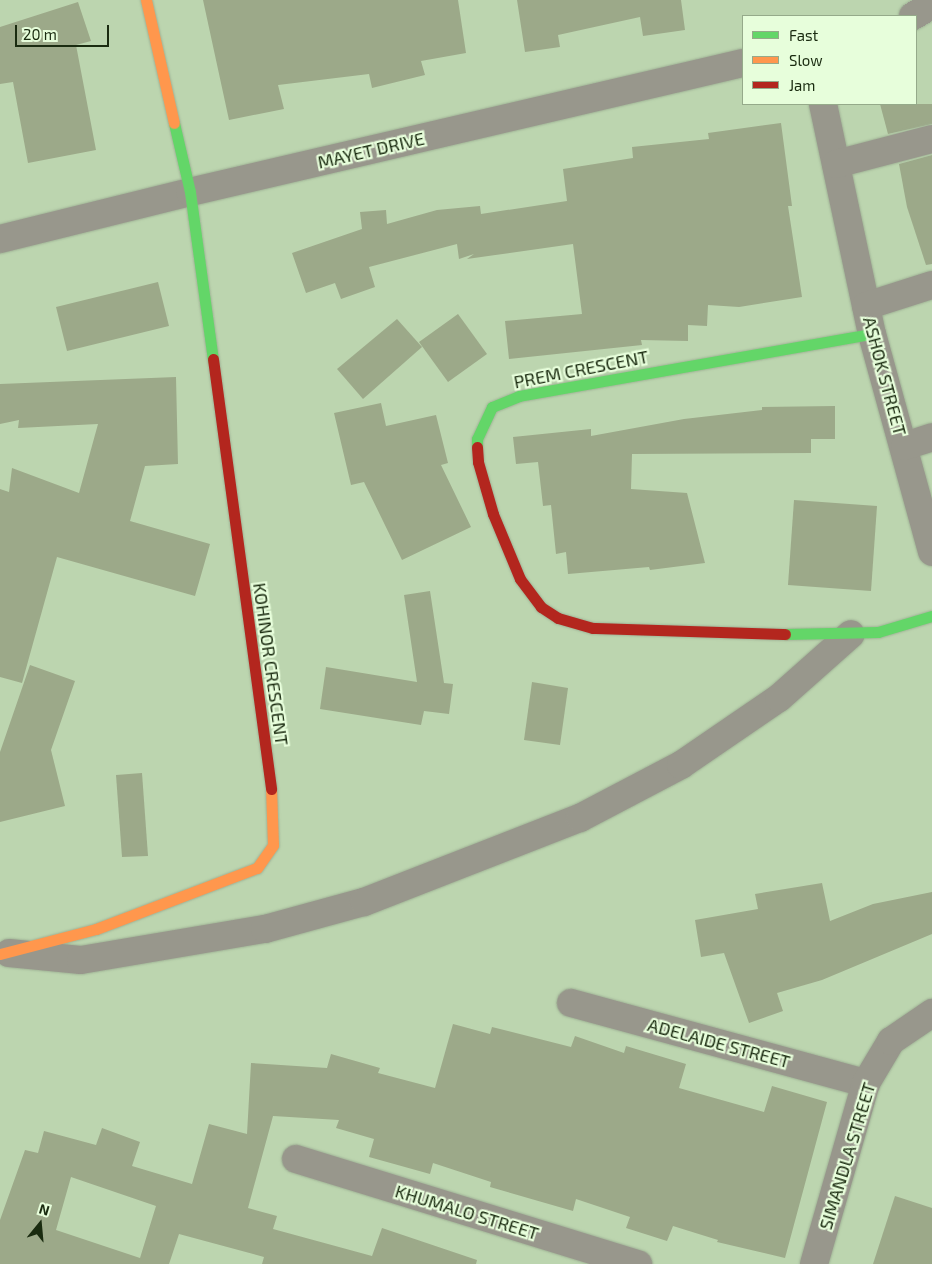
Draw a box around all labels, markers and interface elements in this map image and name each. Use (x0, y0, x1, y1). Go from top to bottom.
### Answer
scale bar (18, 15, 111, 47)
legend (742, 15, 917, 105)
text: 20 m (23, 25, 57, 43)
text: Fast (789, 26, 818, 44)
text: Slow (789, 51, 823, 69)
text: Jam (789, 76, 815, 94)
street label: MAYET DRIVE (315, 127, 427, 173)
street label: ASHOK STREET (859, 314, 911, 438)
street label: PREM CRESCENT (512, 345, 650, 393)
street label: KOHINOR CRESCENT (249, 581, 293, 747)
street label: ADELAIDE STREET (645, 1014, 793, 1072)
street label: SIMANDLA STREET (814, 1080, 880, 1232)
street label: KHUMALO STREET (393, 1180, 541, 1244)
north arrow (15, 1199, 65, 1249)
text: N (37, 1200, 52, 1219)

